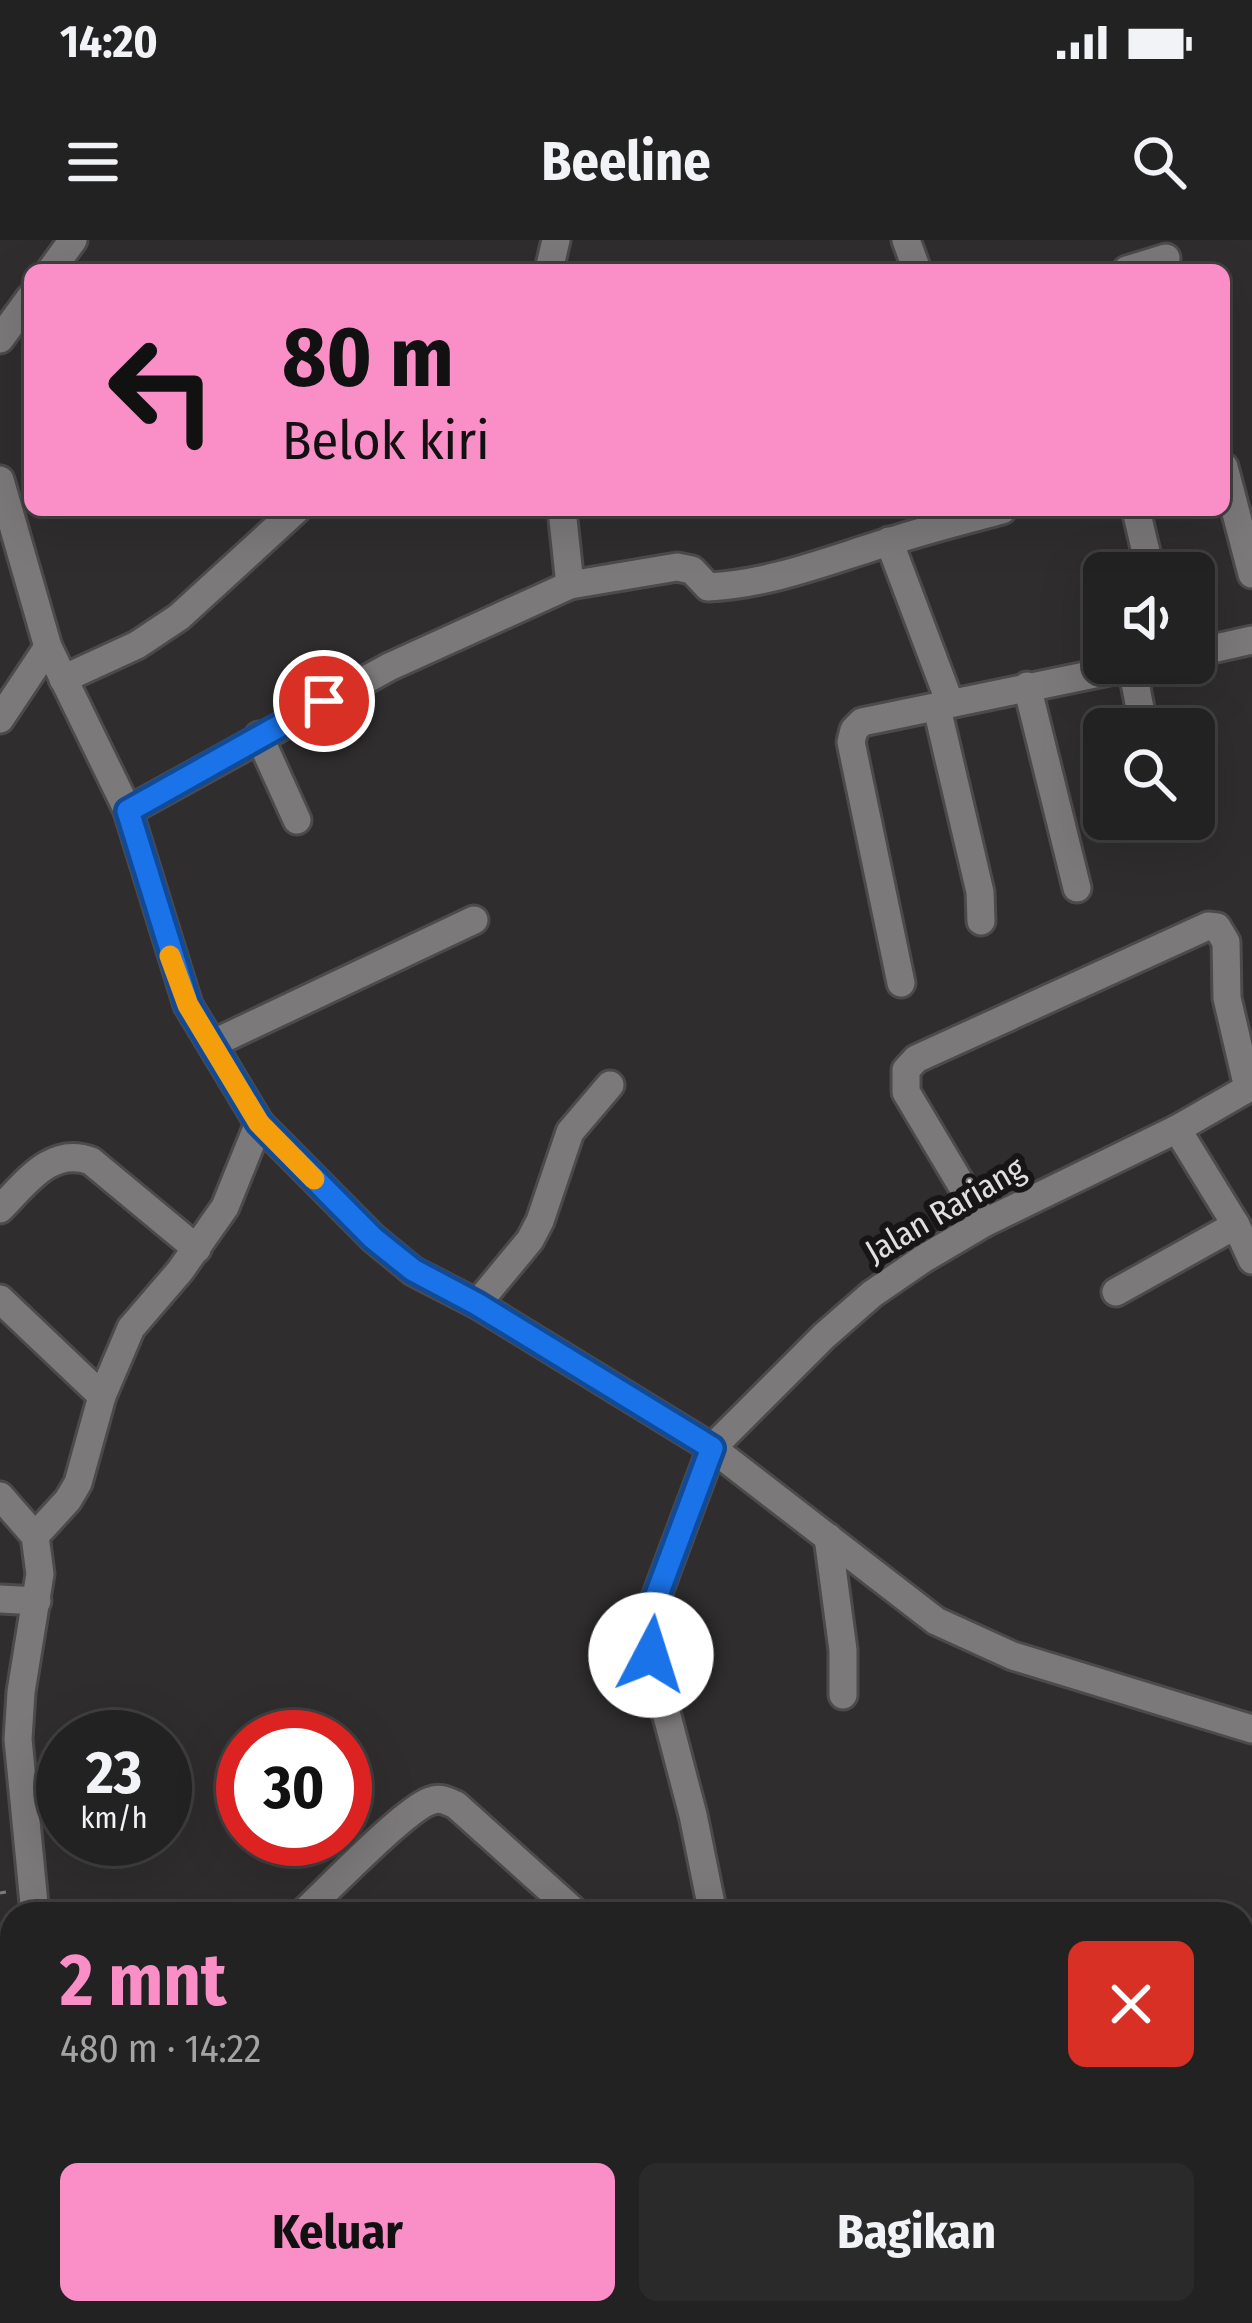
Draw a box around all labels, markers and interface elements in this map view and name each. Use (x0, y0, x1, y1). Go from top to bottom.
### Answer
text: 14:20 (60, 15, 158, 69)
icon: menu (60, 129, 126, 195)
icon: search (1126, 129, 1192, 195)
text: Beeline (541, 130, 711, 194)
text: 80 m (282, 307, 454, 408)
icon: left (84, 312, 240, 468)
text: Belok kiri (282, 409, 490, 473)
map controls (1083, 552, 1215, 840)
button: sound (1083, 552, 1215, 684)
pin (273, 650, 375, 752)
icon: arrive (291, 668, 357, 734)
button: search (1083, 708, 1215, 840)
street label: Jalan Rariang (858, 1148, 1032, 1272)
position arrow (588, 1592, 714, 1718)
speed limit sign: 30 (216, 1710, 372, 1866)
text: 23 (86, 1737, 142, 1809)
text: km/h (81, 1800, 147, 1836)
text: 2 mnt (60, 1938, 226, 2024)
button: close (1068, 1941, 1194, 2067)
text: 480 m · 14:22 (60, 2026, 261, 2072)
button: Keluar (60, 2163, 615, 2301)
button: Bagikan (639, 2163, 1194, 2301)

